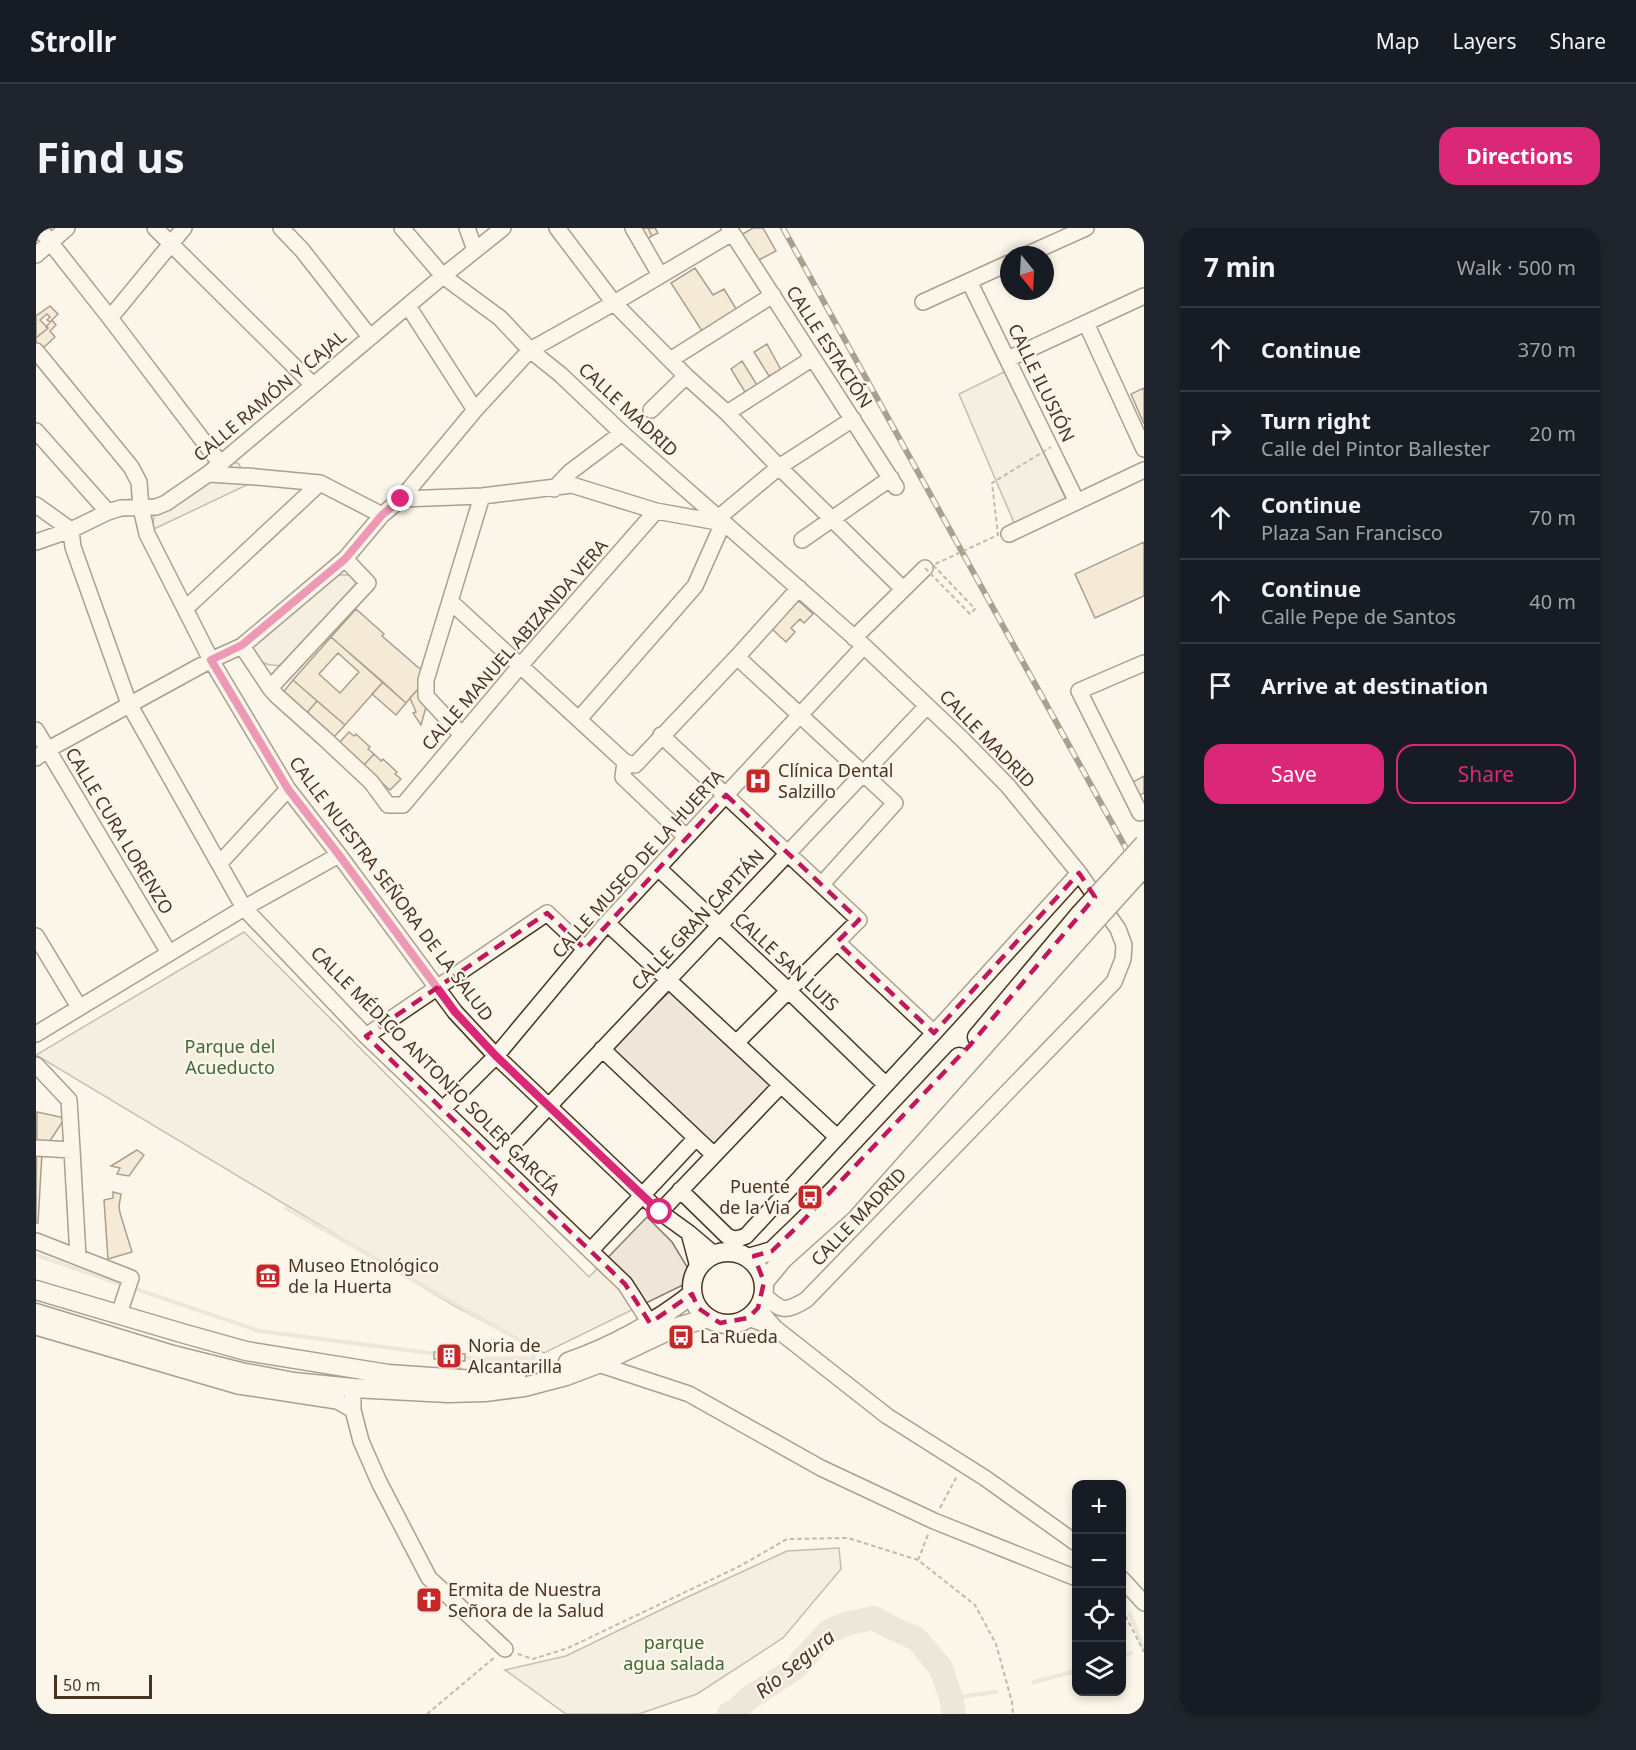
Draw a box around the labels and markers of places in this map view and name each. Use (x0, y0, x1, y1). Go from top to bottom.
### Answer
place label: Clínica Dental Salzillo (778, 758, 894, 803)
hospital icon: Clínica Dental Salzillo (743, 766, 773, 796)
place label: Puente de la Via (719, 1174, 790, 1219)
bus stop icon: Puente de la Via (795, 1182, 825, 1212)
place label: Museo Etnológico de la Huerta (288, 1253, 439, 1298)
museum icon: Museo Etnológico de la Huerta (253, 1261, 283, 1291)
bus stop icon: La Rueda (666, 1322, 696, 1352)
place label: La Rueda (700, 1324, 778, 1348)
place label: Noria de Alcantarilla (468, 1333, 562, 1378)
building icon: Noria de Alcantarilla (434, 1341, 464, 1371)
place label: Ermita de Nuestra Señora de la Salud (448, 1577, 604, 1622)
church icon: Ermita de Nuestra Señora de la Salud (414, 1585, 444, 1615)

